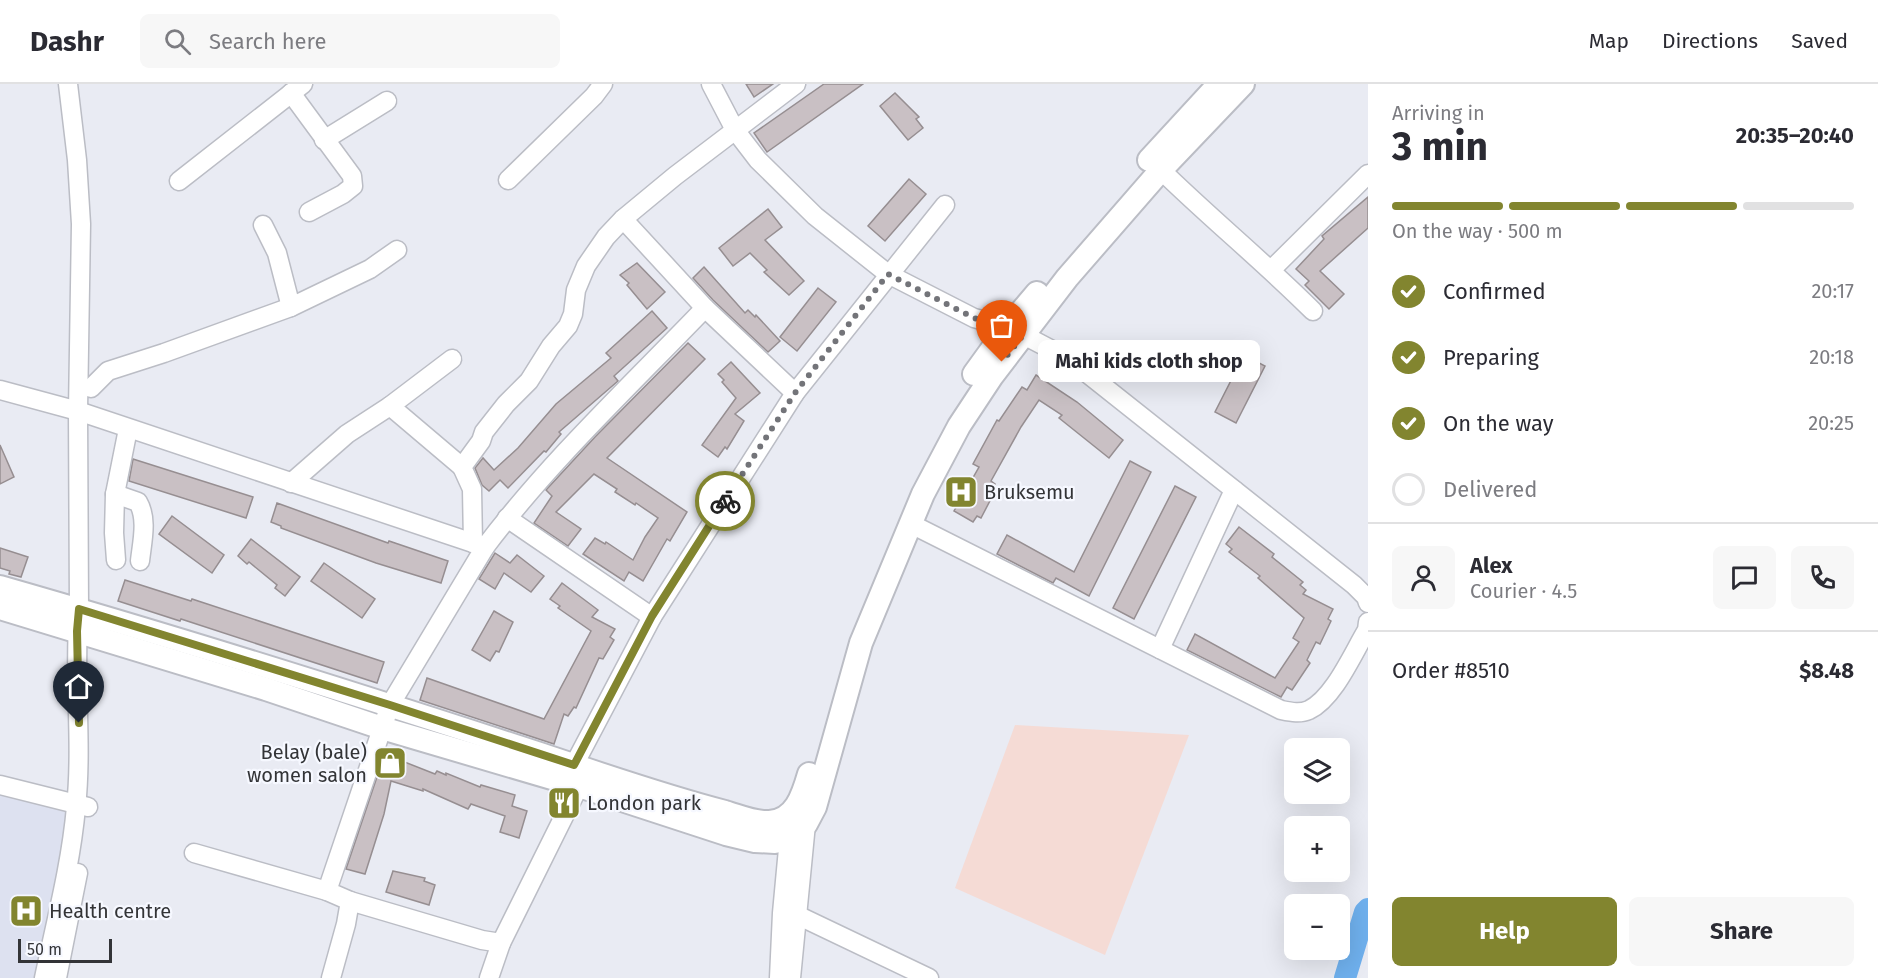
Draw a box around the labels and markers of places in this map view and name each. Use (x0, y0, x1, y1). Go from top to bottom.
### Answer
pin (976, 300, 1027, 362)
callout: Mahi kids cloth shop (1038, 341, 1260, 383)
hospital icon: Bruksemu (943, 474, 979, 510)
place label: Bruksemu (984, 480, 1075, 504)
pin (53, 661, 104, 723)
place label: Belay (bale) women salon (247, 740, 367, 787)
shop icon: Belay (bale) women salon (372, 745, 408, 781)
restaurant icon: London park (546, 785, 582, 821)
place label: London park (587, 791, 702, 815)
hospital icon: Health centre (8, 893, 44, 929)
place label: Health centre (49, 899, 171, 923)

